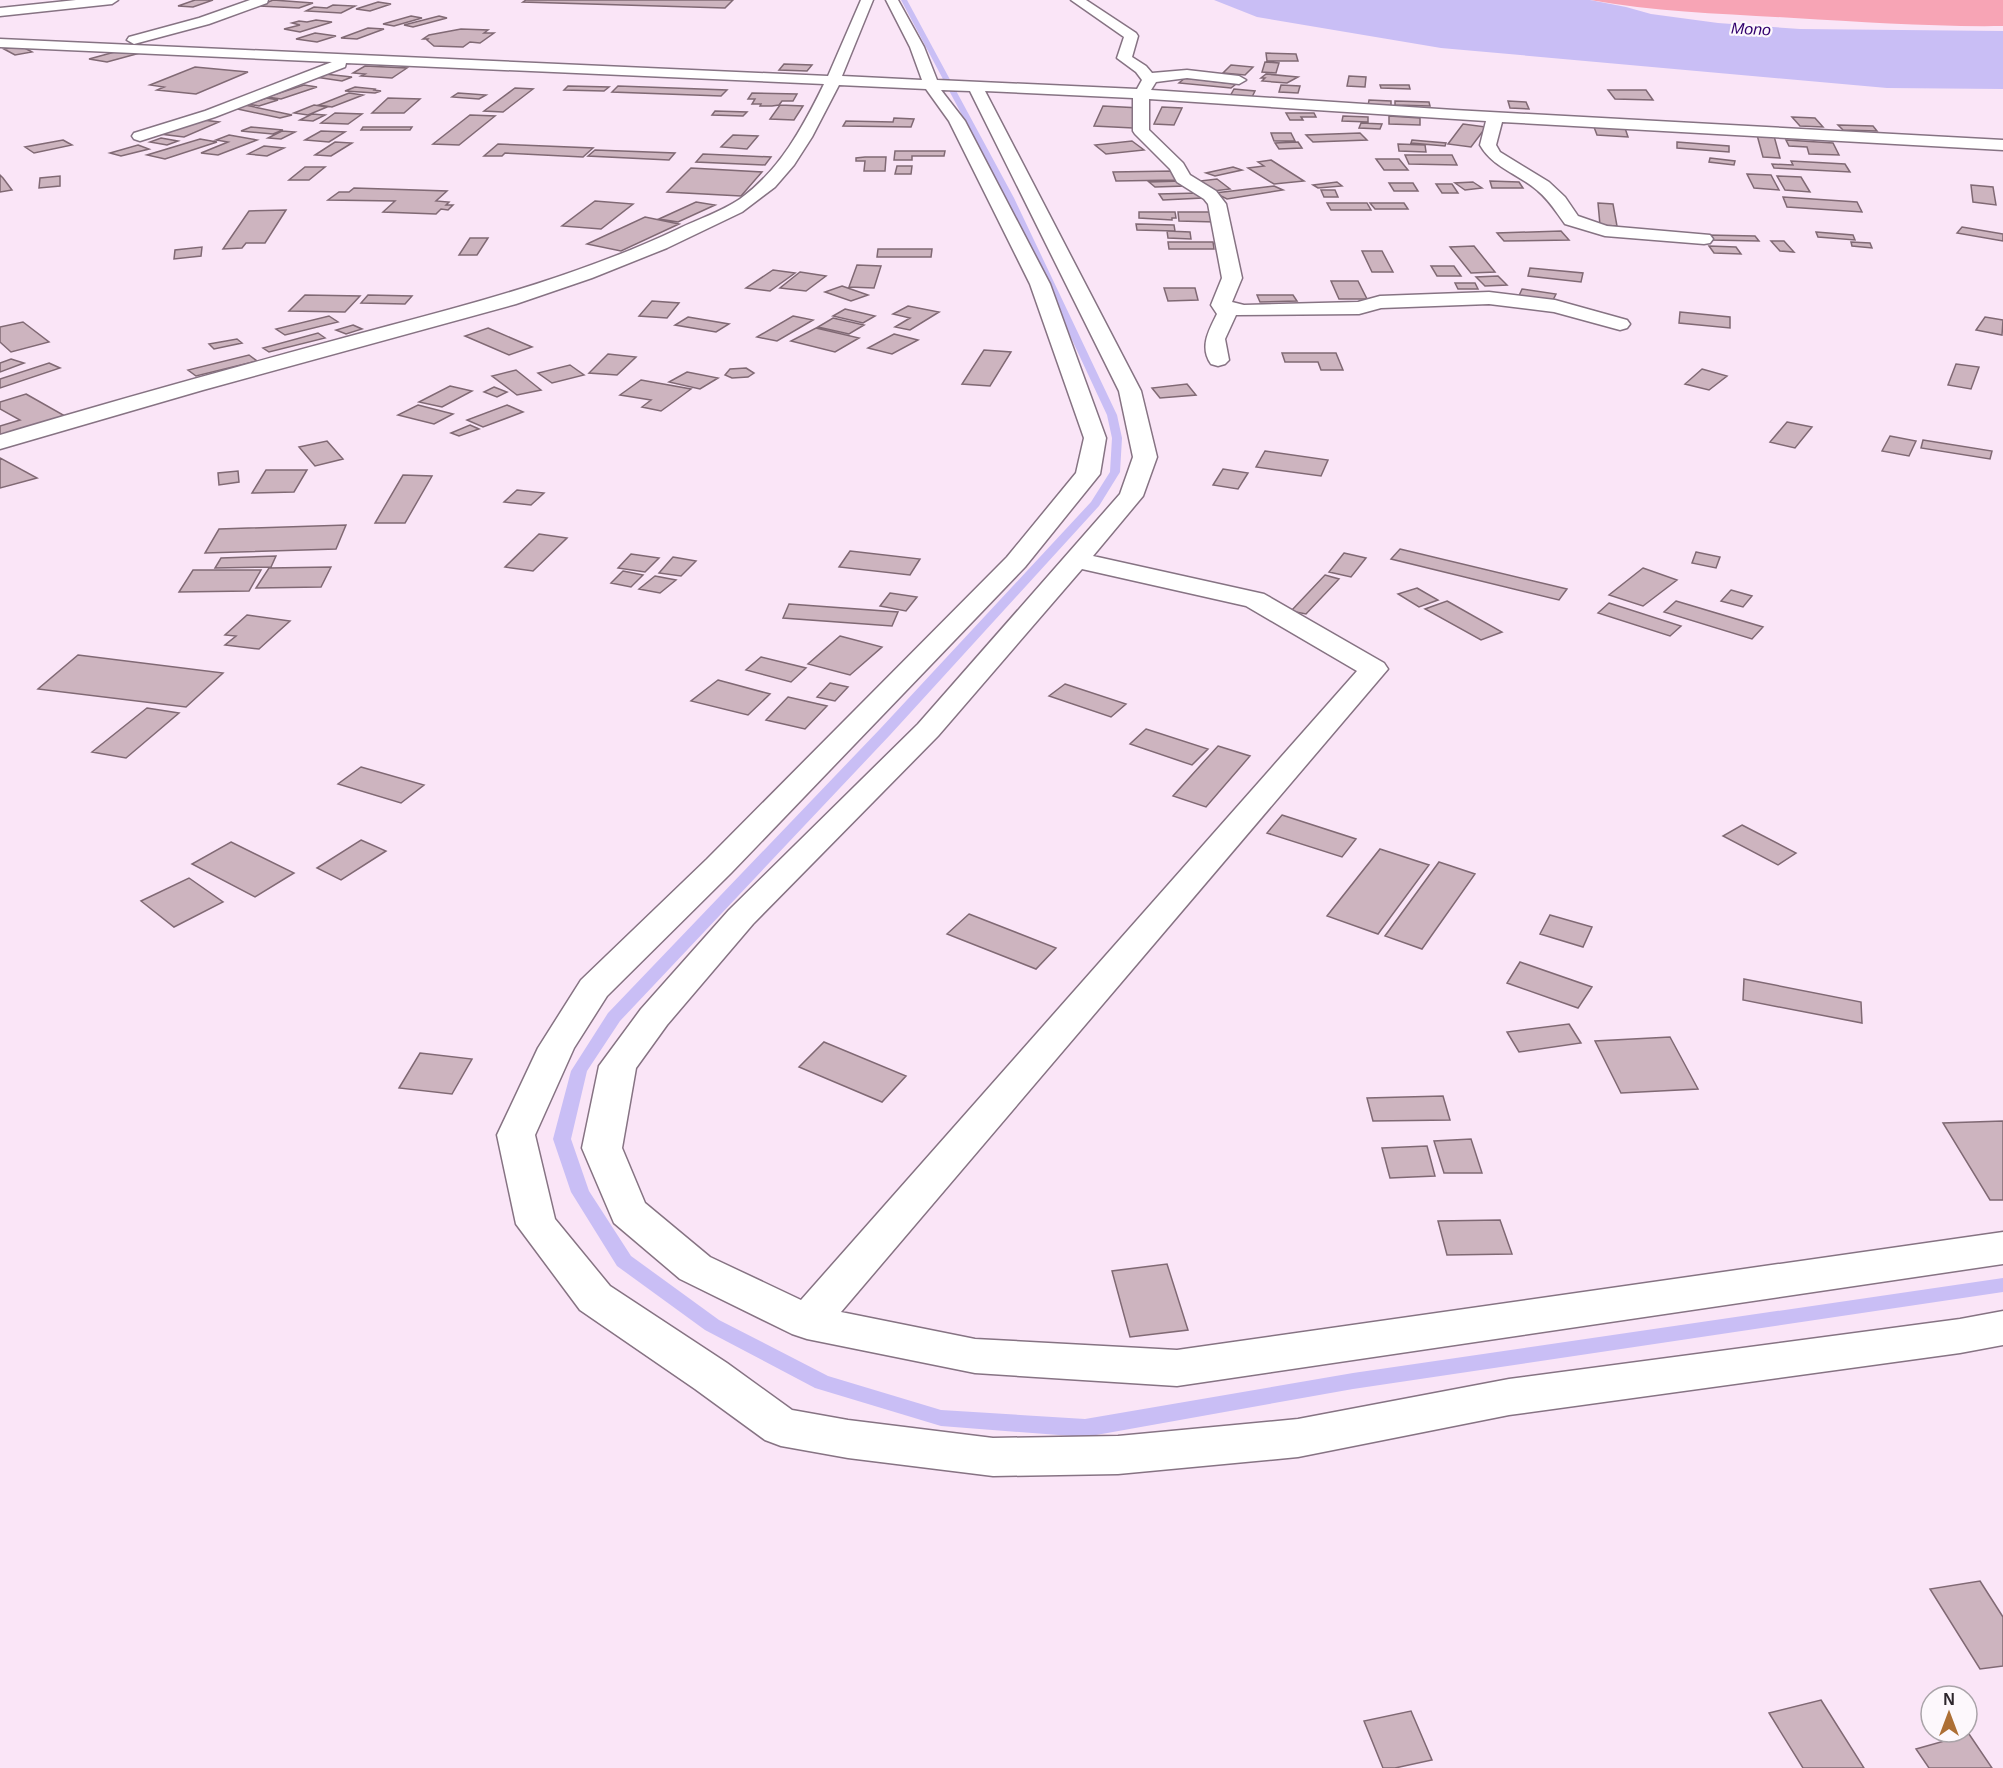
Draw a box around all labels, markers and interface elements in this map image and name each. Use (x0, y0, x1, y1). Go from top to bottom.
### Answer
water label: Mono (1731, 19, 1772, 39)
north arrow (1919, 1684, 1979, 1744)
text: N (1943, 1691, 1955, 1708)

